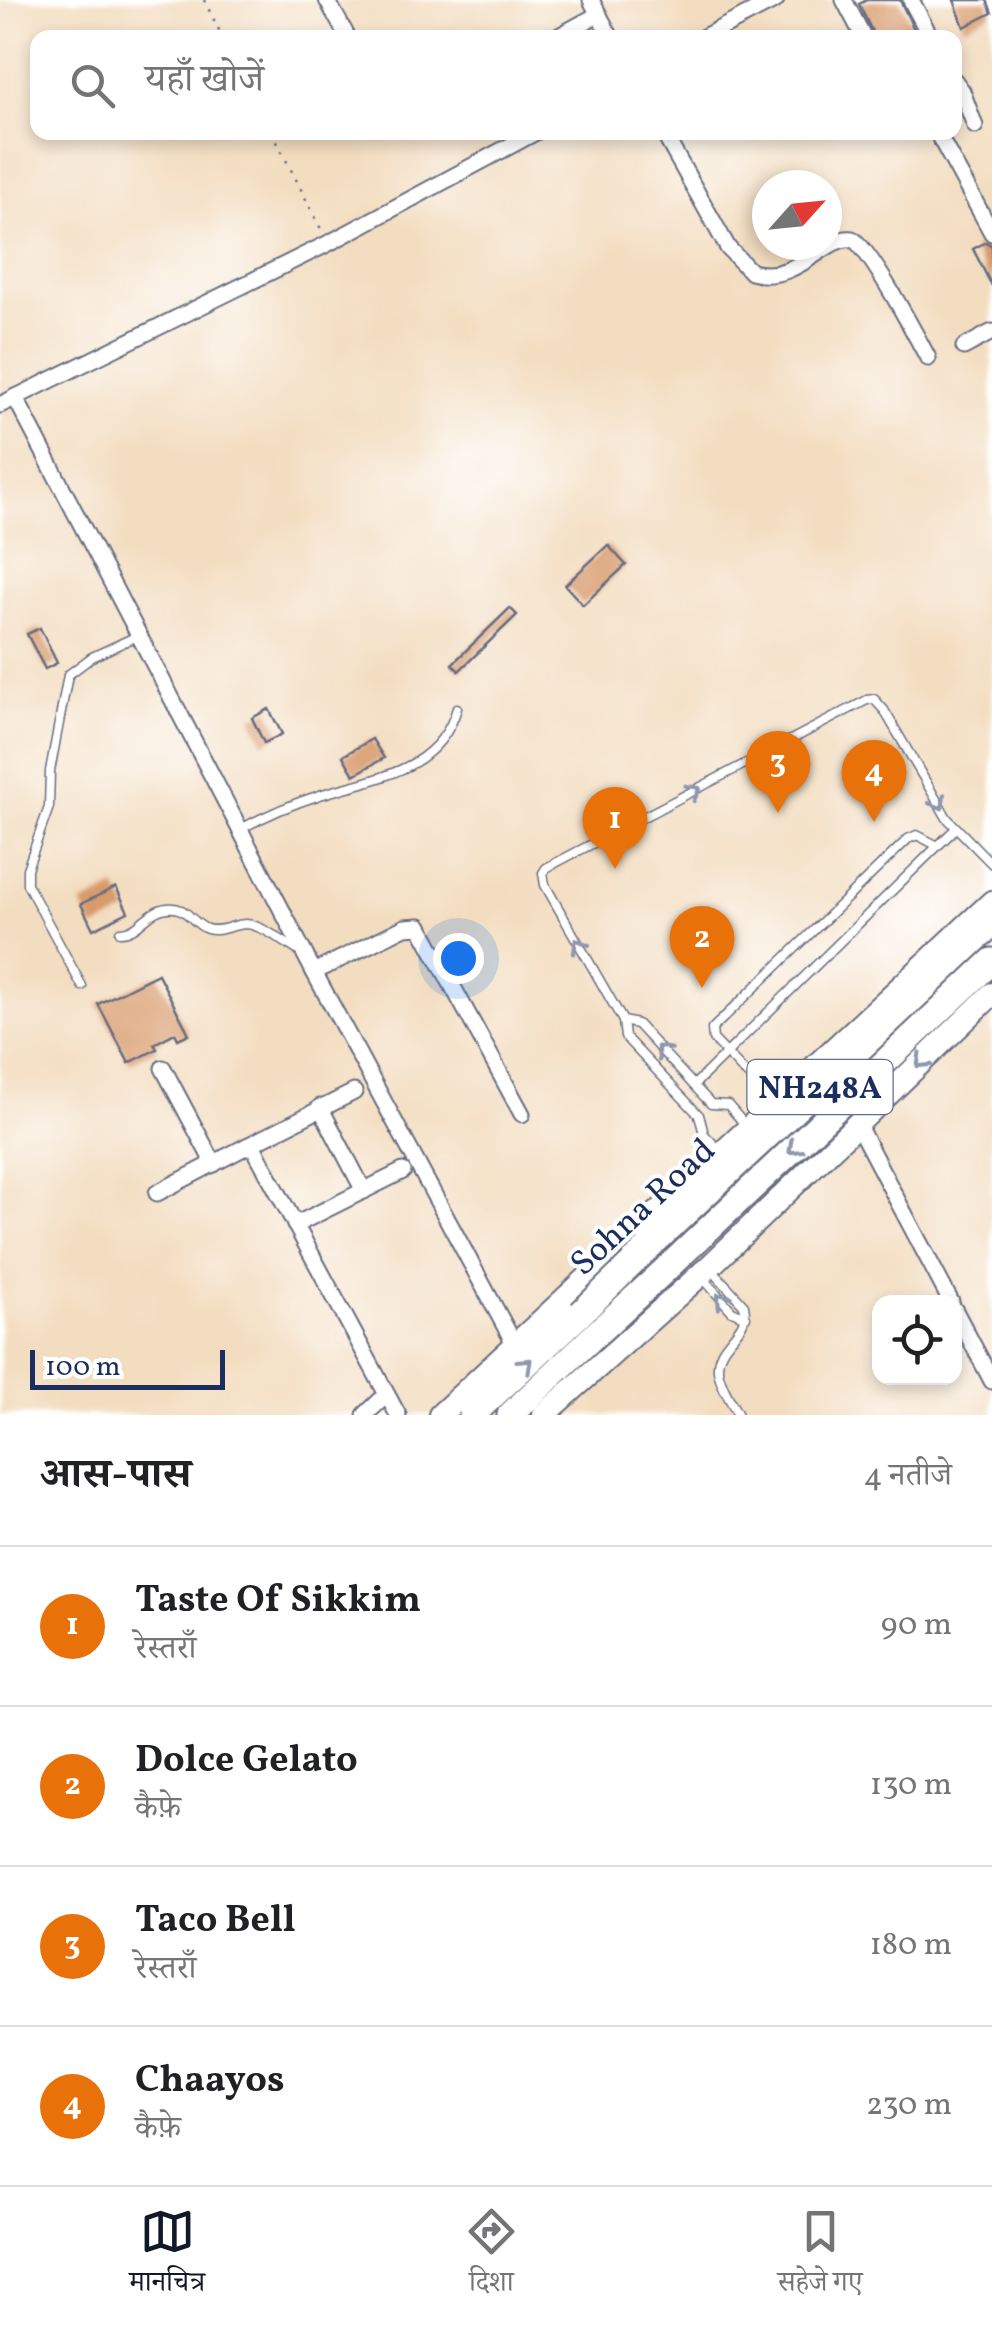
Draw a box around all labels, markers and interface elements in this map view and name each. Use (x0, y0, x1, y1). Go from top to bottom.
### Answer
search box (30, 30, 962, 140)
text: यहाँ खोजें (145, 55, 264, 108)
icon: search (65, 58, 120, 113)
north arrow (752, 170, 842, 260)
pin: 3 (746, 730, 810, 813)
pin: 4 (842, 740, 906, 822)
one-way arrow (684, 783, 702, 803)
pin: 1 (582, 786, 648, 869)
one-way arrow (927, 792, 946, 810)
pin: 2 (670, 906, 734, 988)
your location (433, 933, 484, 984)
one-way arrow (572, 938, 592, 956)
one-way arrow (656, 1044, 674, 1063)
one-way arrow (915, 1050, 933, 1068)
road number: NH248A (748, 1060, 892, 1114)
street label: Sohna Road (561, 1128, 727, 1288)
one-way arrow (787, 1136, 805, 1154)
one-way arrow (715, 1292, 733, 1311)
map controls (872, 1295, 962, 1385)
button: locate (872, 1295, 962, 1385)
scale bar (30, 1345, 225, 1390)
text: 100 m (45, 1348, 120, 1387)
one-way arrow (514, 1358, 533, 1376)
text: आस-पास (40, 1447, 191, 1506)
text: 4 नतीजे (864, 1455, 952, 1499)
text: Taste Of Sikkim (135, 1575, 421, 1628)
text: 1 (66, 1604, 79, 1648)
text: 90 m (881, 1604, 952, 1648)
text: रेस्तराँ (135, 1628, 196, 1672)
text: Dolce Gelato (135, 1735, 358, 1788)
text: 2 (64, 1764, 81, 1808)
text: 130 m (870, 1764, 952, 1808)
text: कैफ़े (135, 1788, 181, 1832)
text: Taco Bell (135, 1895, 296, 1948)
text: 3 (64, 1924, 81, 1968)
text: 180 m (869, 1924, 952, 1968)
text: रेस्तराँ (135, 1948, 196, 1992)
text: Chaayos (135, 2055, 285, 2108)
text: 4 (63, 2084, 82, 2128)
text: 230 m (866, 2084, 952, 2128)
text: कैफ़े (135, 2108, 181, 2152)
tab: मानचित्र (129, 2204, 205, 2309)
tab: दिशा (464, 2204, 519, 2309)
tab: सहेजे गए (777, 2204, 863, 2309)

